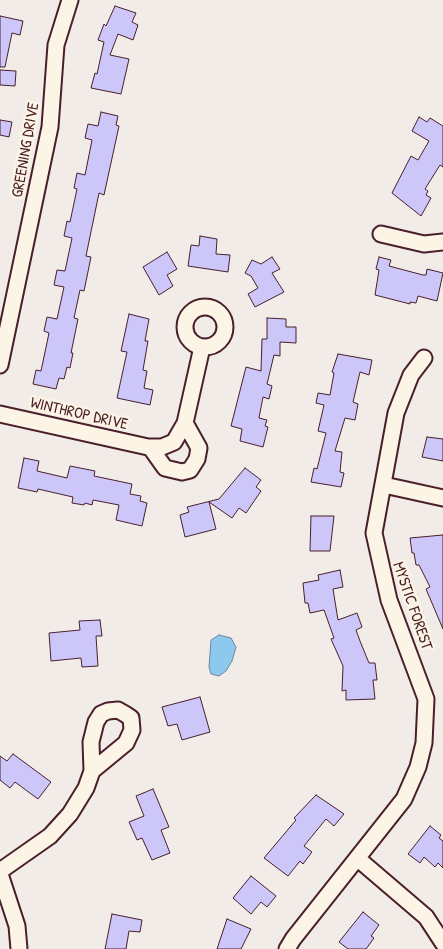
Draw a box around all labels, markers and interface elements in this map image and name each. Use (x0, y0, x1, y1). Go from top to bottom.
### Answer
street label: GREENING DRIVE (8, 101, 44, 199)
street label: WINTHROP DRIVE (28, 393, 130, 435)
street label: MYSTIC FOREST (388, 560, 436, 652)

